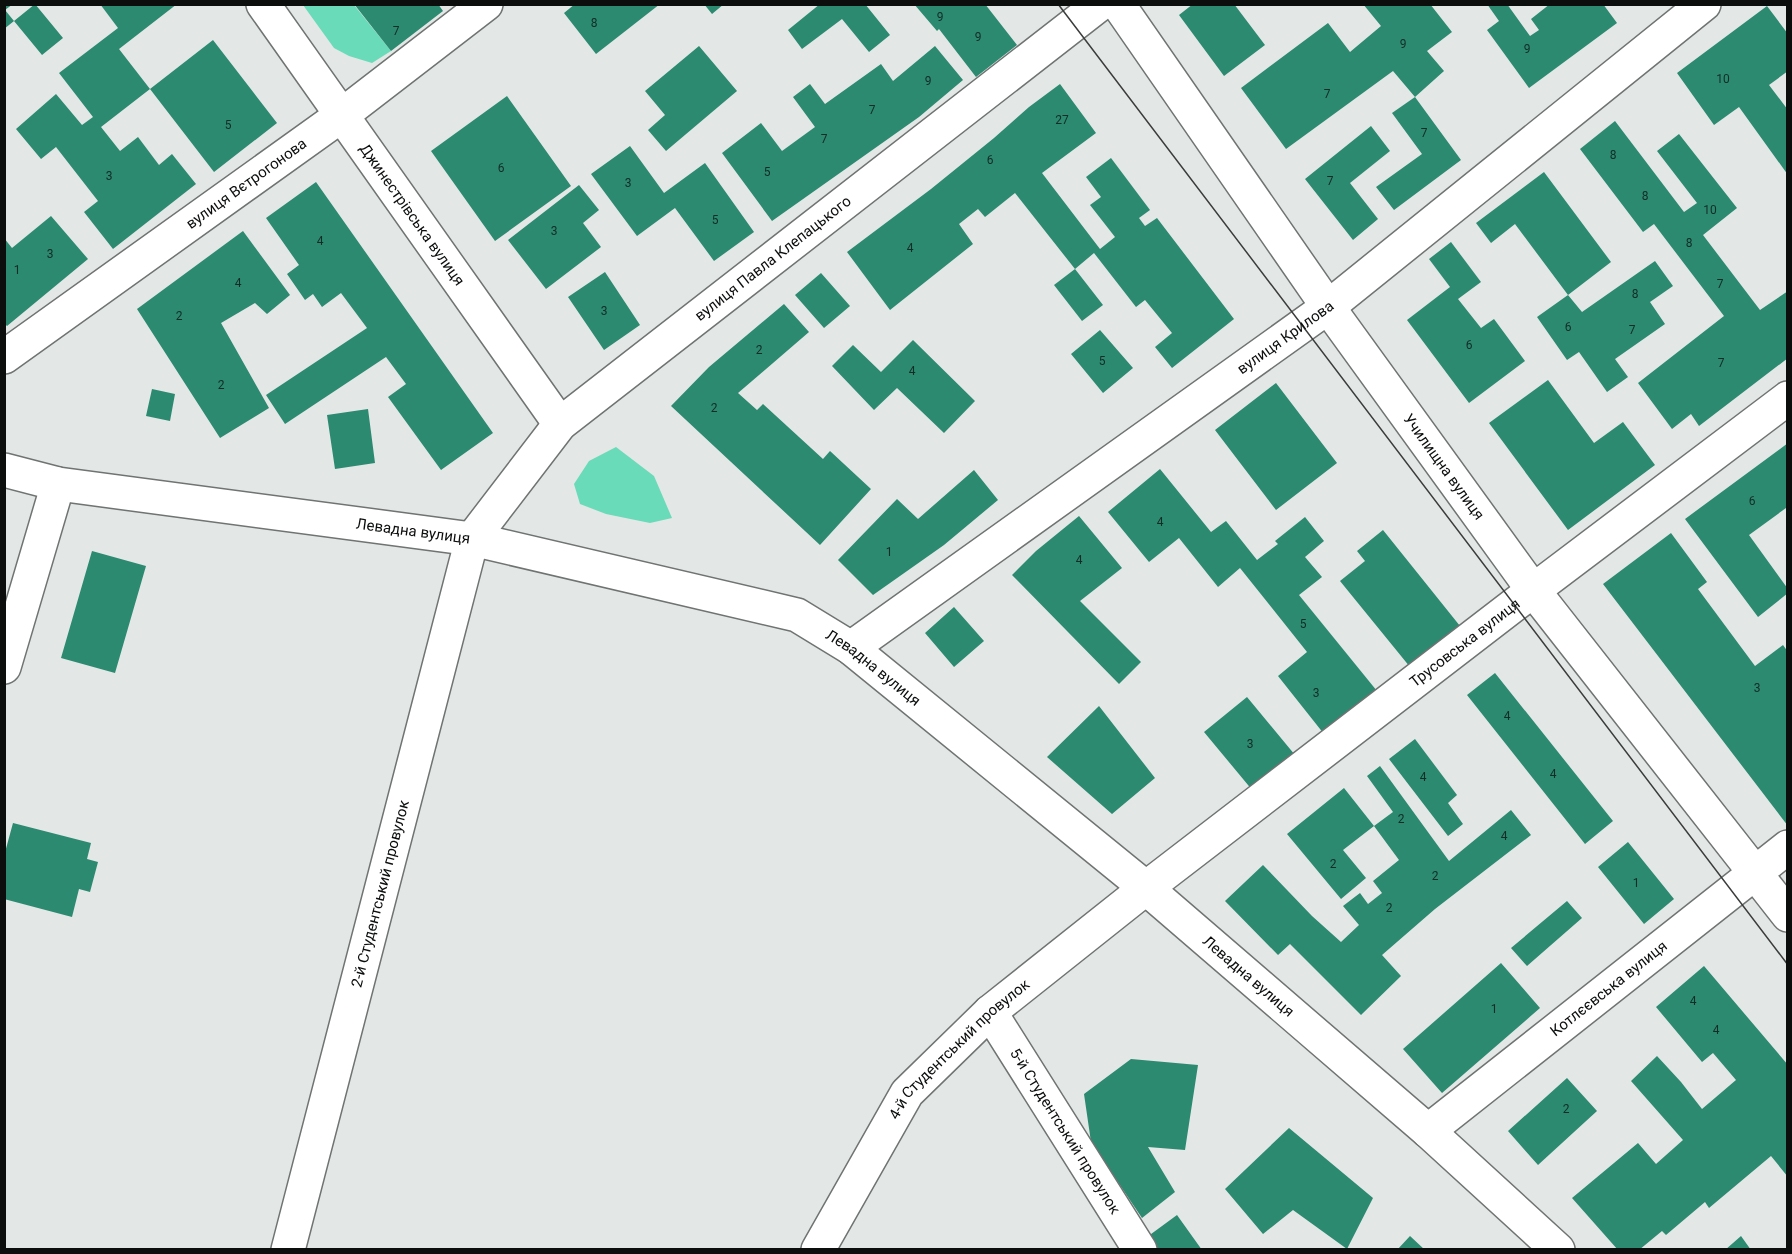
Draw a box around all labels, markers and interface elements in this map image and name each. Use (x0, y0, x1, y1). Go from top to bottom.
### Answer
house number: 9 (937, 10, 943, 24)
house number: 8 (591, 16, 598, 30)
house number: 7 (393, 24, 400, 38)
house number: 9 (975, 30, 981, 44)
house number: 9 (1400, 37, 1406, 51)
house number: 9 (1524, 42, 1530, 56)
house number: 10 (1716, 72, 1730, 86)
house number: 9 (925, 74, 931, 88)
house number: 7 (1324, 87, 1331, 101)
house number: 7 (869, 103, 876, 117)
house number: 27 (1055, 113, 1069, 127)
house number: 5 (225, 118, 232, 132)
house number: 7 (1421, 126, 1428, 140)
house number: 7 (821, 132, 828, 146)
street label: вулиця Вєтрогонова (183, 134, 310, 233)
street label: Джинестрівська вулиця (356, 140, 468, 289)
house number: 8 (1610, 148, 1617, 162)
house number: 6 (987, 153, 994, 167)
house number: 6 (498, 161, 505, 175)
house number: 5 (764, 165, 771, 179)
house number: 3 (106, 169, 112, 183)
house number: 7 (1327, 174, 1334, 188)
house number: 3 (625, 176, 631, 190)
house number: 8 (1642, 189, 1649, 203)
street label: вулиця Павла Клепацького (691, 192, 855, 325)
house number: 10 (1703, 203, 1717, 217)
house number: 5 (712, 213, 719, 227)
house number: 3 (551, 224, 557, 238)
house number: 4 (317, 234, 324, 248)
house number: 8 (1686, 236, 1693, 250)
house number: 4 (907, 241, 914, 255)
house number: 3 (47, 247, 53, 261)
house number: 1 (14, 263, 20, 277)
house number: 4 (235, 276, 242, 290)
house number: 7 (1717, 277, 1724, 291)
house number: 8 (1632, 287, 1639, 301)
street label: вулиця Крилова (1234, 297, 1337, 378)
house number: 3 (601, 304, 607, 318)
house number: 2 (176, 309, 183, 323)
house number: 6 (1565, 320, 1572, 334)
house number: 7 (1629, 323, 1636, 337)
house number: 6 (1466, 338, 1473, 352)
house number: 2 (756, 343, 763, 357)
house number: 5 (1099, 354, 1106, 368)
house number: 7 (1718, 356, 1725, 370)
house number: 4 (909, 364, 916, 378)
house number: 2 (218, 378, 225, 392)
house number: 2 (711, 401, 718, 415)
street label: Училищна вулиця (1399, 410, 1488, 523)
house number: 6 (1749, 494, 1756, 508)
street label: Левадна вулиця (355, 515, 471, 548)
house number: 4 (1157, 515, 1164, 529)
house number: 1 (886, 545, 892, 559)
house number: 4 (1076, 553, 1083, 567)
street label: Трусовська вулиця (1406, 595, 1524, 691)
house number: 5 (1300, 617, 1307, 631)
street label: Левадна вулиця (823, 626, 924, 710)
house number: 3 (1754, 681, 1760, 695)
house number: 3 (1313, 686, 1319, 700)
house number: 4 (1504, 709, 1511, 723)
house number: 3 (1247, 737, 1253, 751)
house number: 4 (1550, 767, 1557, 781)
house number: 4 (1420, 770, 1427, 784)
street label: 2-й Студентський провулок (347, 798, 413, 989)
house number: 2 (1398, 812, 1405, 826)
house number: 4 (1501, 829, 1508, 843)
house number: 2 (1330, 857, 1337, 871)
house number: 2 (1432, 869, 1439, 883)
house number: 1 (1633, 876, 1639, 890)
house number: 2 (1386, 901, 1393, 915)
street label: Левадна вулиця (1199, 932, 1298, 1021)
street label: Котлєєвська вулиця (1547, 937, 1671, 1040)
street label: 4-й Студентський провулок (885, 975, 1033, 1122)
house number: 4 (1690, 994, 1697, 1008)
house number: 1 (1491, 1002, 1497, 1016)
house number: 4 (1713, 1023, 1720, 1037)
street label: 5-й Студентський провулок (1006, 1045, 1124, 1218)
house number: 2 (1563, 1102, 1570, 1116)

